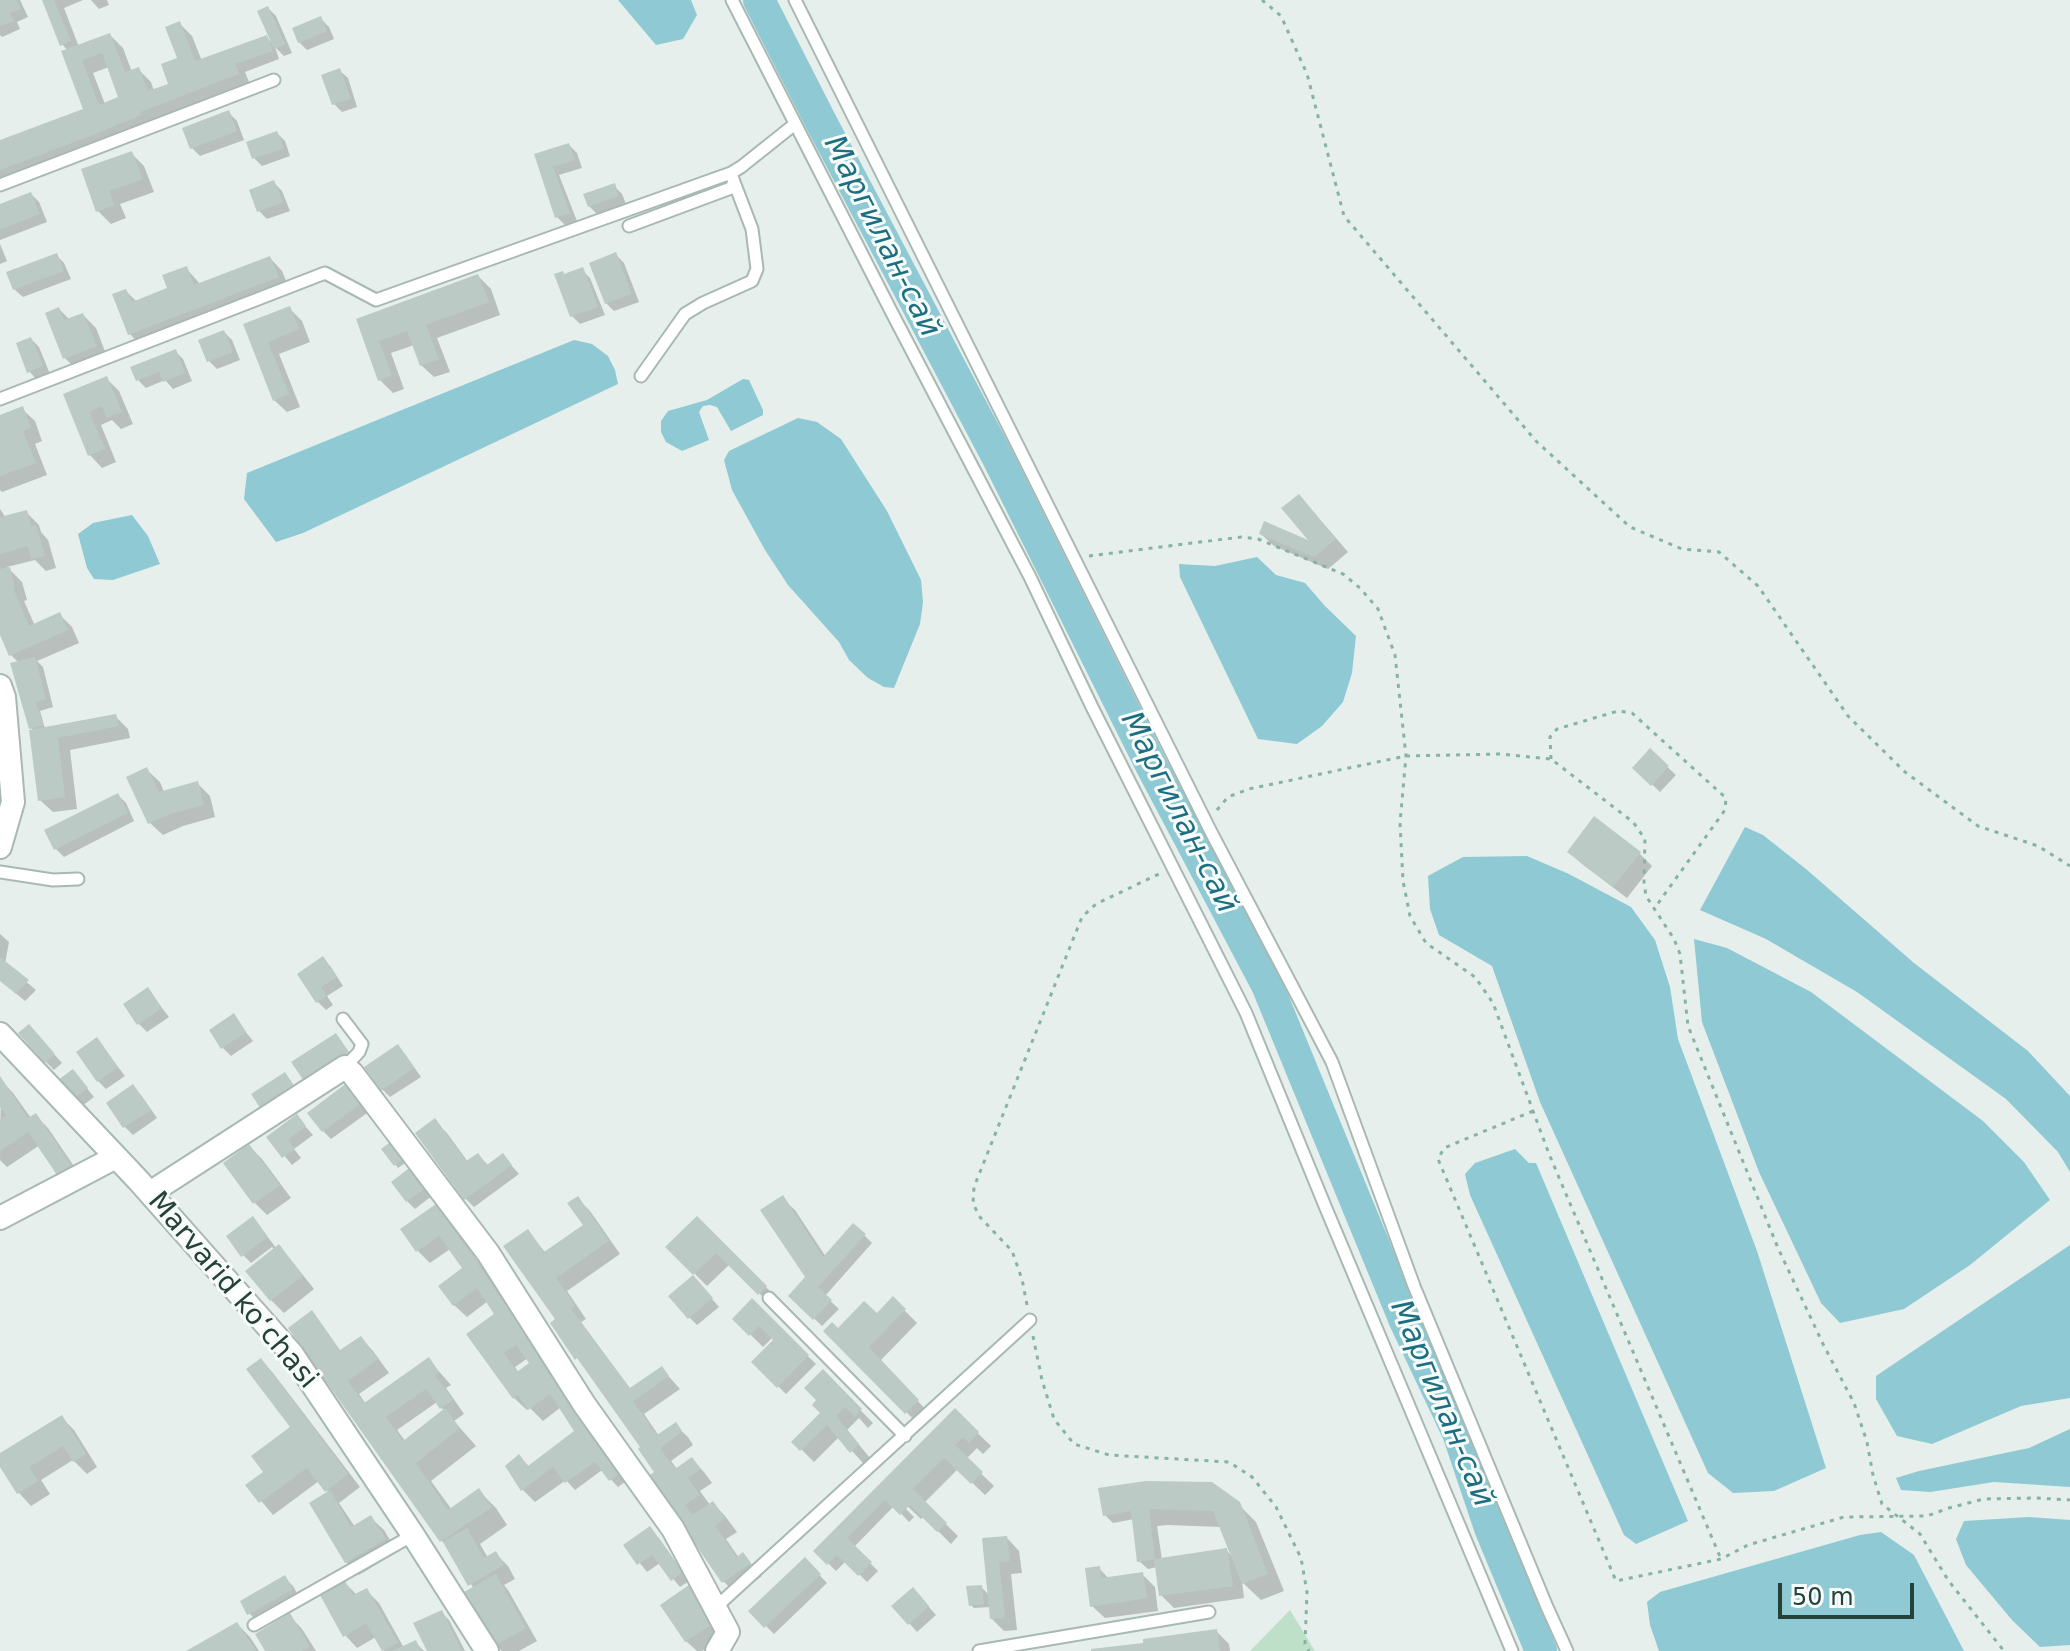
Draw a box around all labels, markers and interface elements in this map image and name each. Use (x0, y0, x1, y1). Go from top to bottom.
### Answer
water label: Маргилан-сай (815, 130, 947, 344)
water label: Маргилан-сай (1112, 706, 1244, 920)
street label: Marvarid koʻchasi (140, 1186, 324, 1396)
water label: Маргилан-сай (1381, 1295, 1501, 1513)
scale bar (1782, 1567, 1918, 1617)
text: 50 m (1792, 1583, 1854, 1611)

